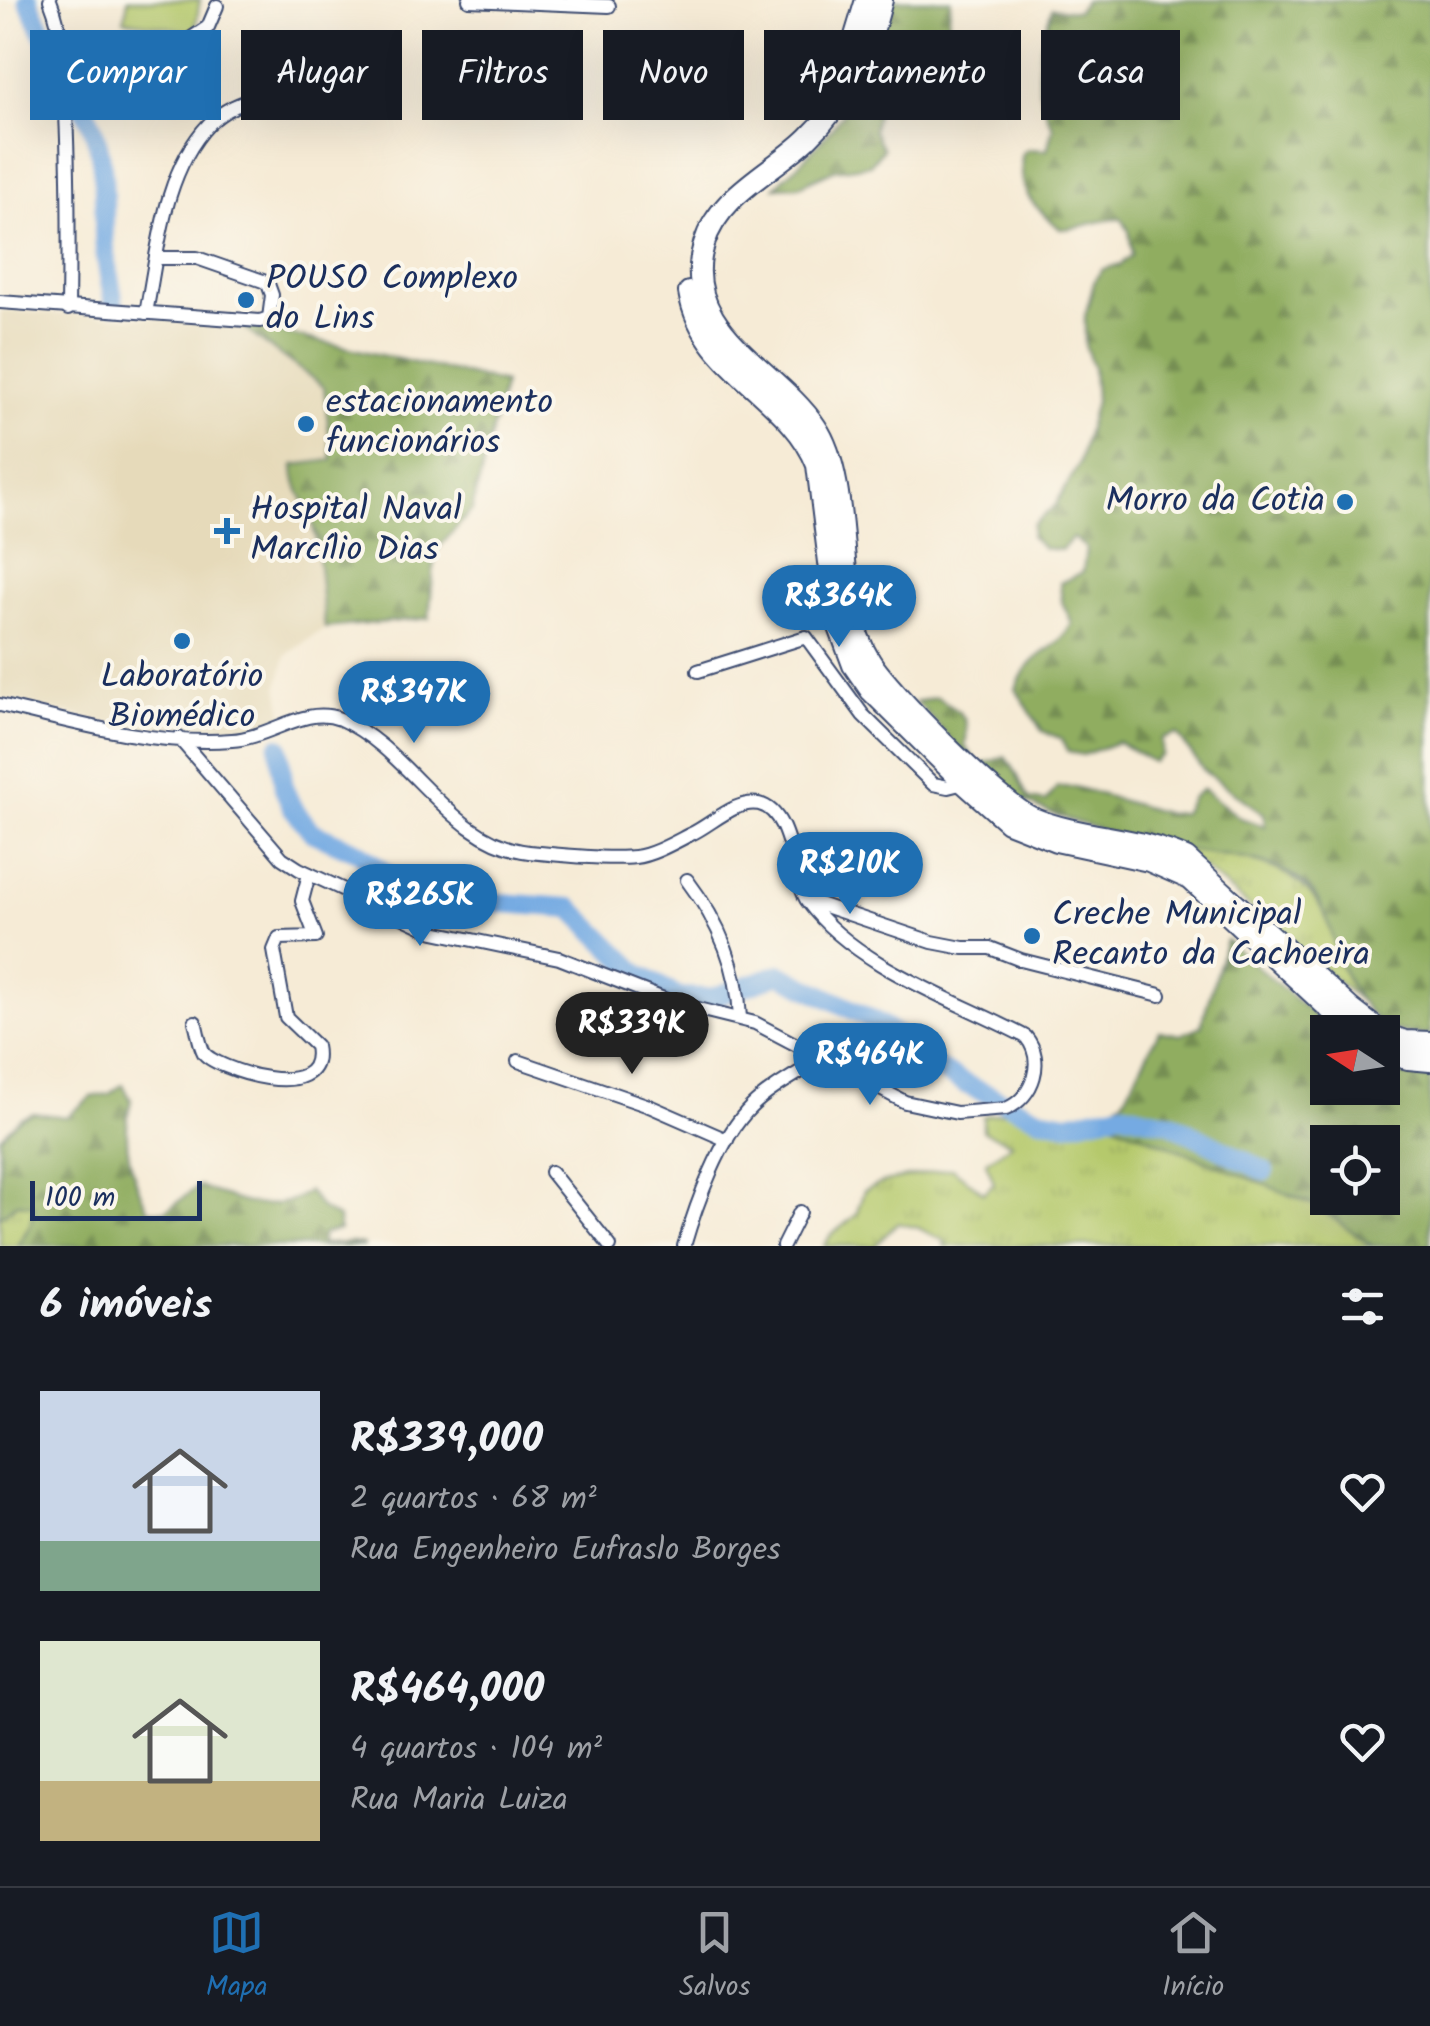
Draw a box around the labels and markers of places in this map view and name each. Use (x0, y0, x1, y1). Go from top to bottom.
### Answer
place label: POUSO Complexo do Lins (266, 252, 518, 348)
marker: POUSO Complexo do Lins (235, 289, 257, 311)
place label: estacionamento funcionários (326, 376, 553, 472)
marker: estacionamento funcionários (295, 413, 317, 435)
place label: Morro da Cotia (1105, 474, 1325, 530)
place label: Hospital Naval Marcílio Dias (250, 483, 462, 579)
marker: Morro da Cotia (1334, 491, 1356, 513)
marker: Hospital Naval Marcílio Dias (214, 518, 240, 544)
pin: R$364K (758, 565, 920, 650)
marker: Laboratório Biomédico (171, 630, 193, 652)
place label: Laboratório Biomédico (101, 650, 263, 746)
pin: R$347K (333, 661, 495, 746)
pin: R$210K (769, 832, 931, 917)
pin: R$265K (339, 864, 501, 949)
place label: Creche Municipal Recanto da Cachoeira (1052, 888, 1370, 984)
marker: Creche Municipal Recanto da Cachoeira (1021, 925, 1043, 947)
pin: R$339K (551, 992, 713, 1077)
pin: R$464K (789, 1023, 951, 1108)

